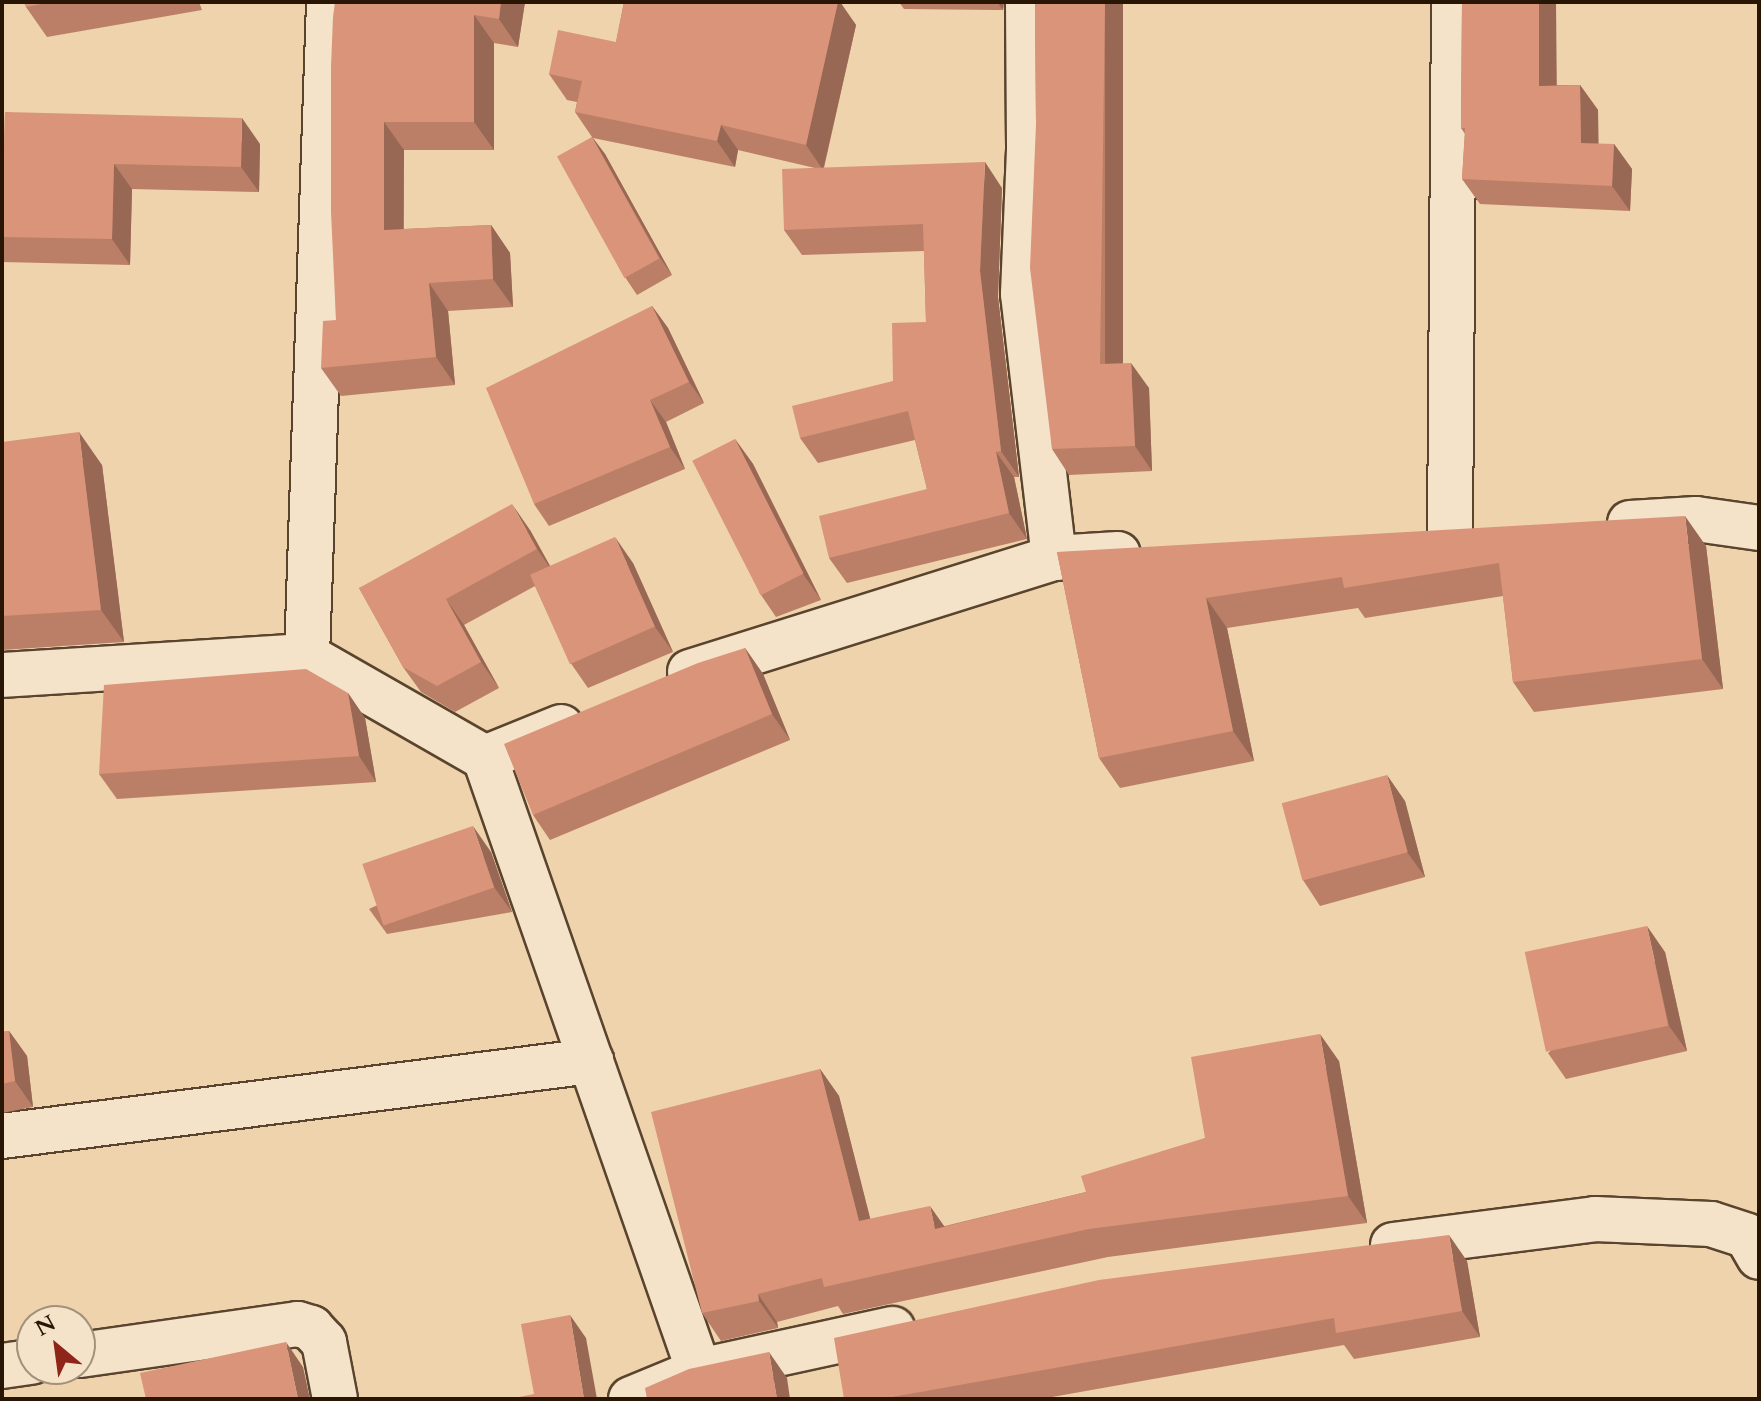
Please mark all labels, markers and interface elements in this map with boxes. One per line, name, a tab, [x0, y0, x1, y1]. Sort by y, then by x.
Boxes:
north arrow	[16, 1305, 96, 1385]
text: N	[30, 1308, 61, 1344]

